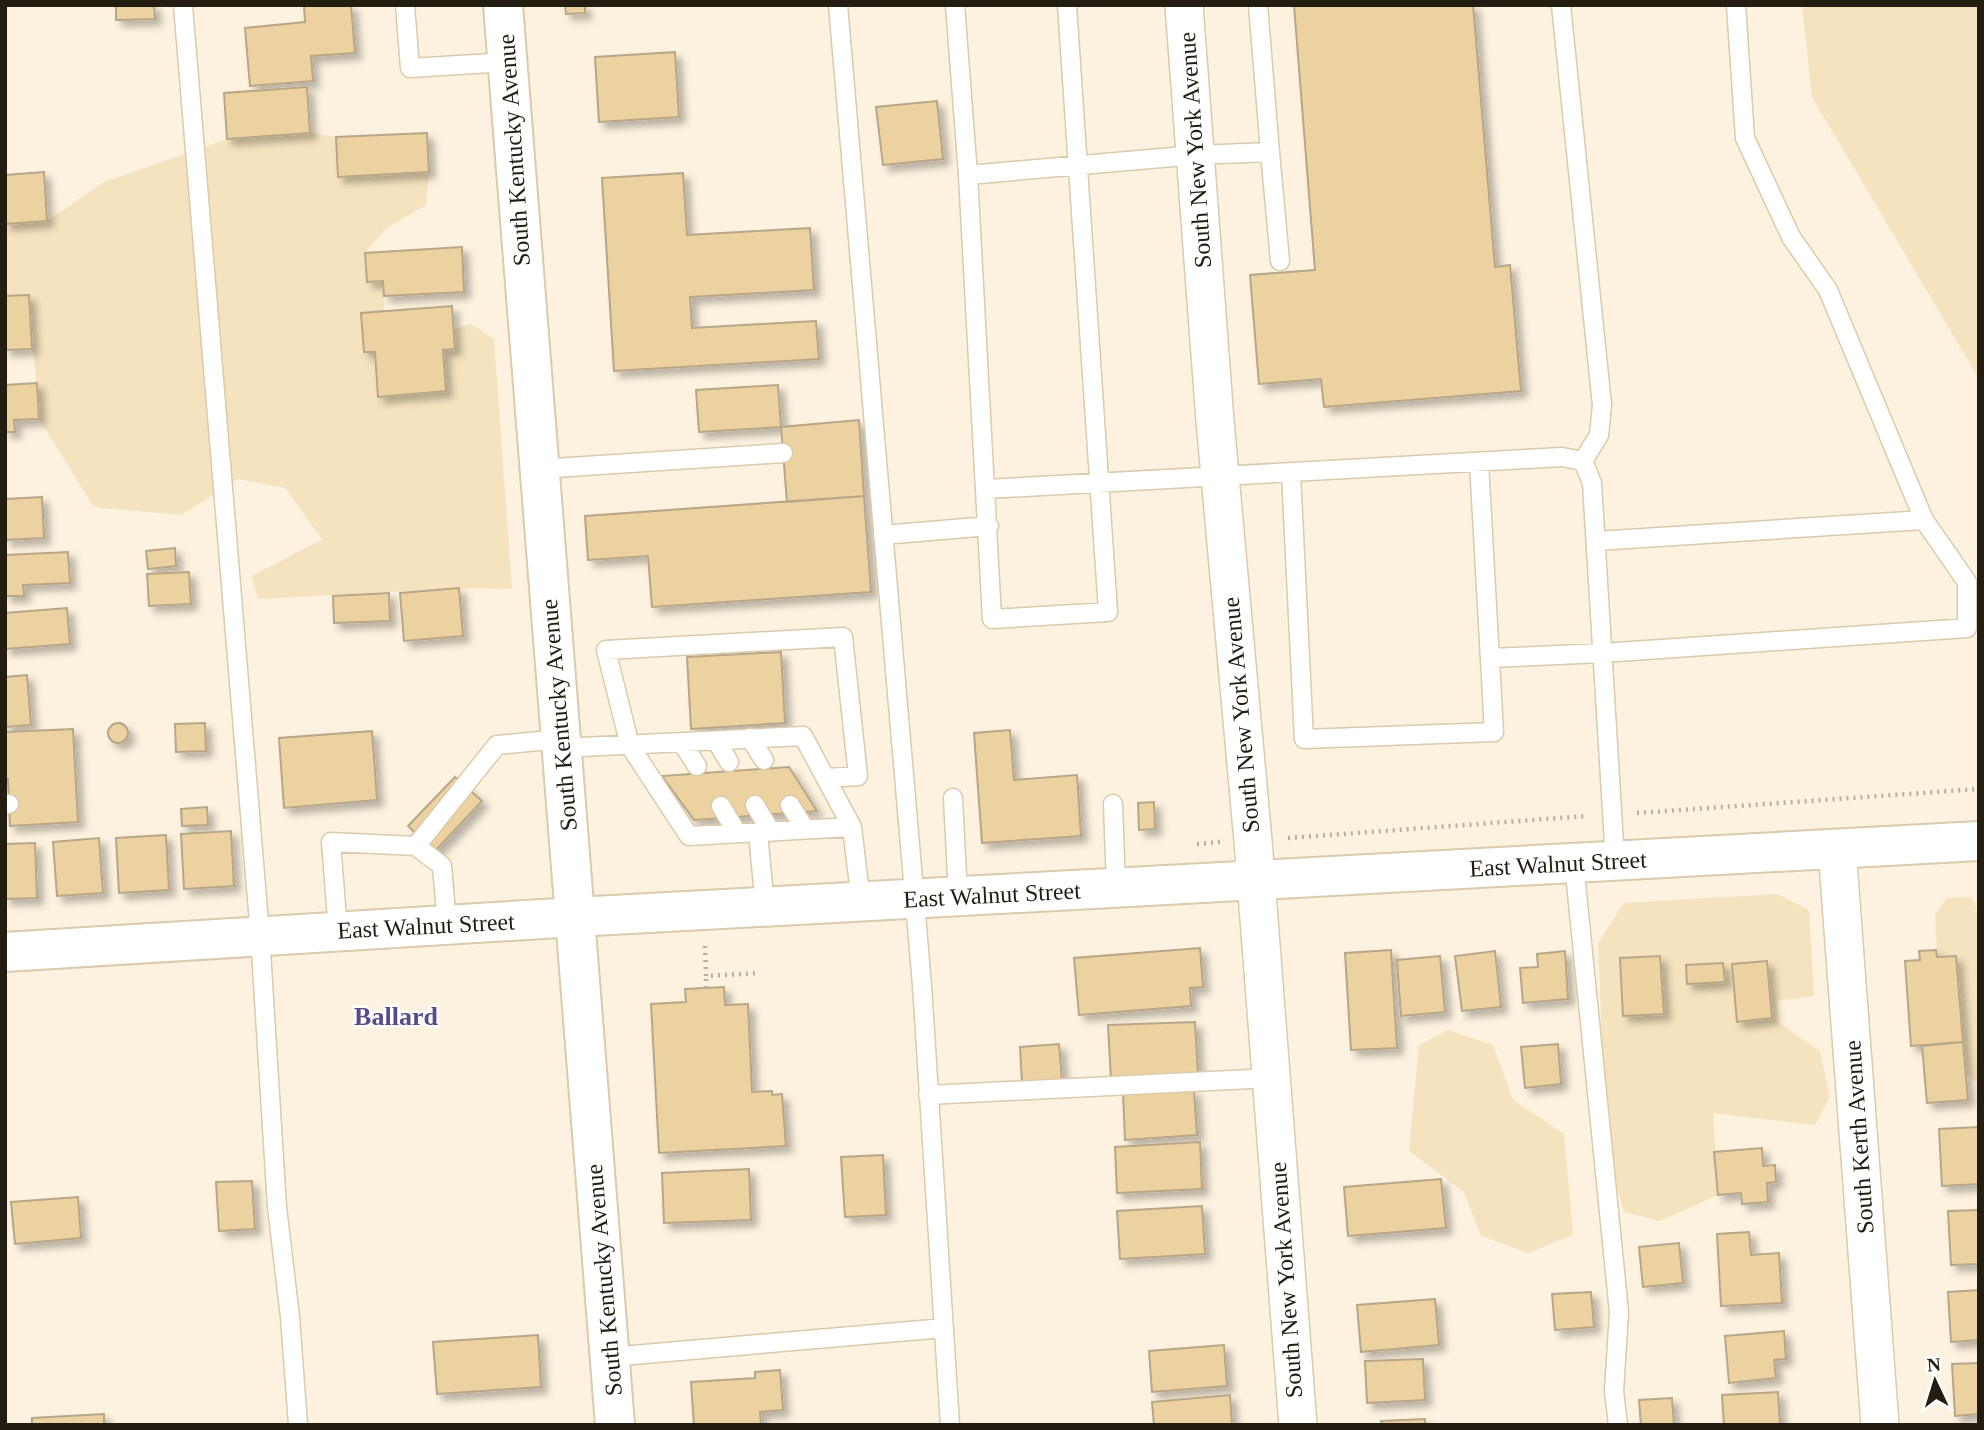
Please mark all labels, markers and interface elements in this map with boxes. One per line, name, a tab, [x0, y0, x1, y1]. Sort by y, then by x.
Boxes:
street label: South New York Avenue	[1174, 31, 1216, 269]
street label: South Kentucky Avenue	[493, 33, 535, 267]
street label: South New York Avenue	[1218, 596, 1264, 834]
street label: South Kentucky Avenue	[536, 598, 582, 832]
street label: East Walnut Street	[1469, 846, 1648, 882]
street label: East Walnut Street	[903, 877, 1082, 913]
street label: East Walnut Street	[337, 908, 516, 944]
district label: Ballard	[354, 1002, 438, 1031]
street label: South Kerth Avenue	[1839, 1039, 1879, 1235]
street label: South New York Avenue	[1265, 1161, 1307, 1399]
street label: South Kentucky Avenue	[581, 1163, 627, 1397]
north arrow	[1900, 1346, 1970, 1416]
text: N	[1926, 1354, 1942, 1375]

